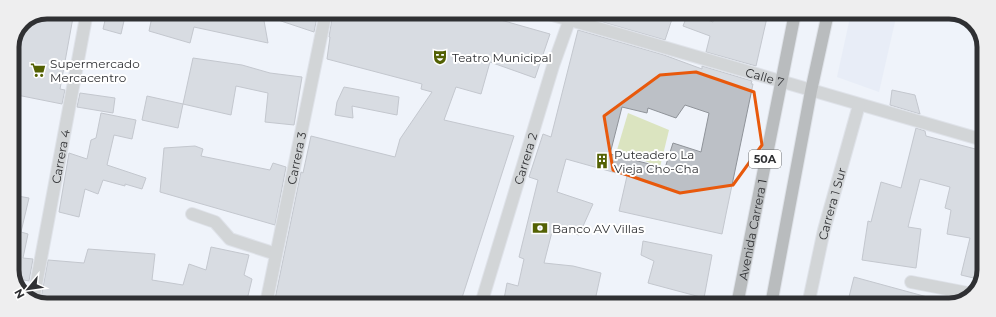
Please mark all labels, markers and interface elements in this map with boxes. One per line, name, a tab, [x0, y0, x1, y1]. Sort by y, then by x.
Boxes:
theatre icon: Teatro Municipal	[431, 48, 449, 66]
place label: Teatro Municipal	[452, 50, 552, 65]
place label: Supermercado Mercacentro	[50, 56, 140, 85]
supermarket icon: Supermercado Mercacentro	[29, 61, 47, 79]
street label: Calle 7	[744, 64, 786, 89]
street label: Carrera 4	[48, 128, 72, 185]
street label: Carrera 3	[283, 130, 309, 186]
street label: Carrera 2	[510, 131, 540, 186]
place label: Puteadero La Vieja Cho-Cha	[614, 147, 699, 176]
road number: 50A	[749, 150, 781, 168]
building icon: Puteadero La Vieja Cho-Cha	[593, 152, 611, 170]
street label: Carrera 1 Sur	[815, 166, 849, 241]
street label: Avenida Carrera 1	[735, 178, 769, 281]
bank icon: Banco AV Villas	[531, 219, 549, 237]
place label: Banco AV Villas	[552, 221, 644, 236]
north arrow	[8, 269, 48, 309]
text: N	[11, 287, 28, 301]

